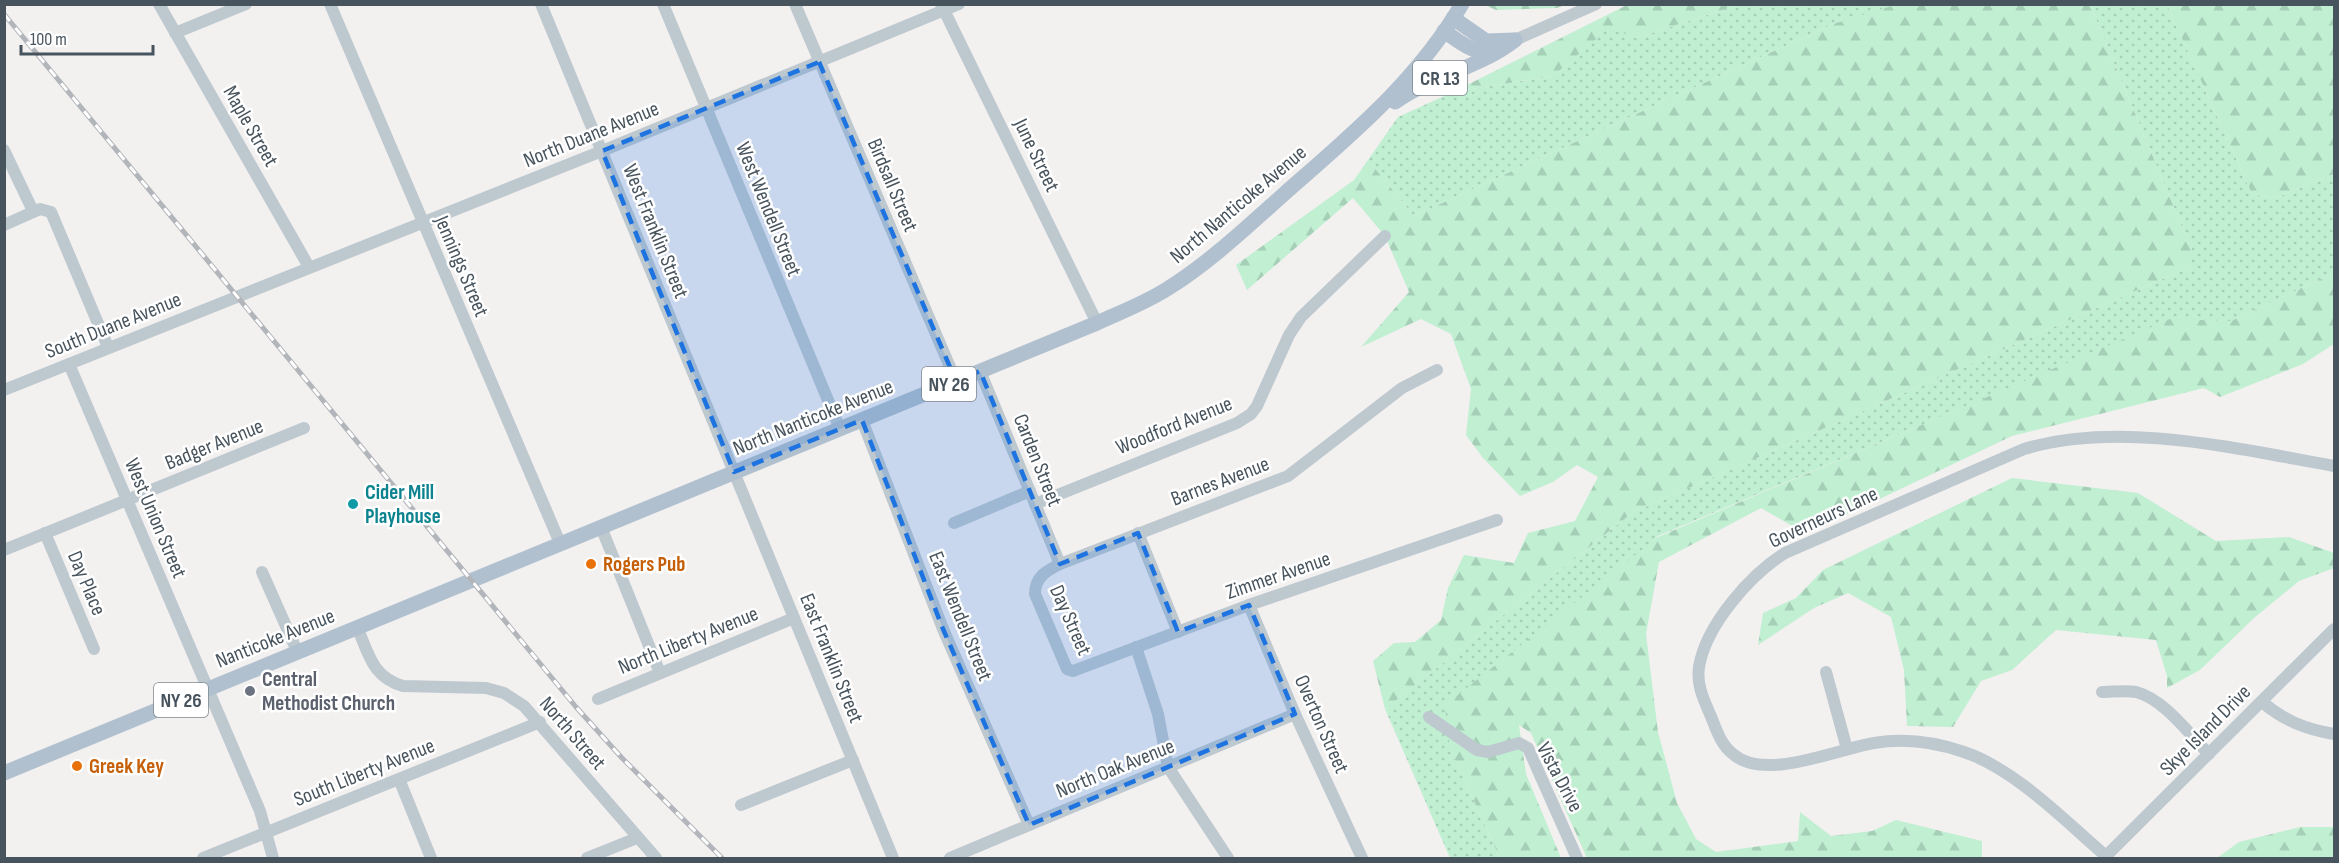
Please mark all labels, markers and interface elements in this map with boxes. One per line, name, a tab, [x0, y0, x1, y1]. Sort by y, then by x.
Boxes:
scale bar	[21, 18, 153, 56]
text: 100 m	[30, 29, 67, 50]
road number: CR 13	[1413, 61, 1467, 95]
street label: Maple Street	[217, 81, 284, 171]
street label: North Duane Avenue	[520, 96, 663, 173]
street label: June Street	[1008, 114, 1065, 196]
street label: Birdsall Street	[862, 135, 923, 236]
street label: West Wendell Street	[730, 138, 807, 280]
street label: North Nanticoke Avenue	[1165, 140, 1312, 269]
street label: West Franklin Street	[617, 160, 694, 302]
street label: Jennings Street	[429, 211, 494, 320]
street label: South Duane Avenue	[42, 287, 185, 364]
road number: NY 26	[922, 367, 976, 401]
street label: North Nanticoke Avenue	[729, 374, 897, 461]
street label: Woodford Avenue	[1112, 391, 1236, 460]
street label: Carden Street	[1008, 410, 1067, 510]
street label: Badger Avenue	[161, 413, 267, 475]
street label: Barnes Avenue	[1168, 451, 1273, 512]
street label: West Union Street	[119, 455, 192, 582]
place label: Cider Mill Playhouse	[365, 480, 441, 529]
street label: Governeurs Lane	[1765, 481, 1882, 554]
marker: Cider Mill Playhouse	[346, 497, 360, 511]
street label: Zimmer Avenue	[1223, 546, 1334, 605]
street label: Day Place	[62, 547, 111, 619]
street label: East Wendell Street	[923, 548, 998, 684]
place label: Rogers Pub	[603, 552, 685, 577]
marker: Rogers Pub	[584, 557, 598, 571]
street label: Day Street	[1044, 581, 1097, 659]
street label: East Franklin Street	[794, 590, 869, 727]
street label: North Liberty Avenue	[615, 601, 762, 680]
street label: Nanticoke Avenue	[212, 603, 338, 674]
place label: Central Methodist Church	[262, 667, 395, 716]
street label: Overton Street	[1289, 671, 1354, 777]
street label: Skye Island Drive	[2155, 680, 2256, 781]
road number: NY 26	[154, 683, 208, 717]
marker: Central Methodist Church	[243, 684, 257, 698]
street label: North Street	[534, 692, 611, 775]
street label: South Liberty Avenue	[290, 733, 438, 812]
street label: North Oak Avenue	[1052, 733, 1178, 804]
street label: Vista Drive	[1531, 738, 1588, 816]
place label: Greek Key	[89, 754, 164, 779]
marker: Greek Key	[70, 759, 84, 773]

